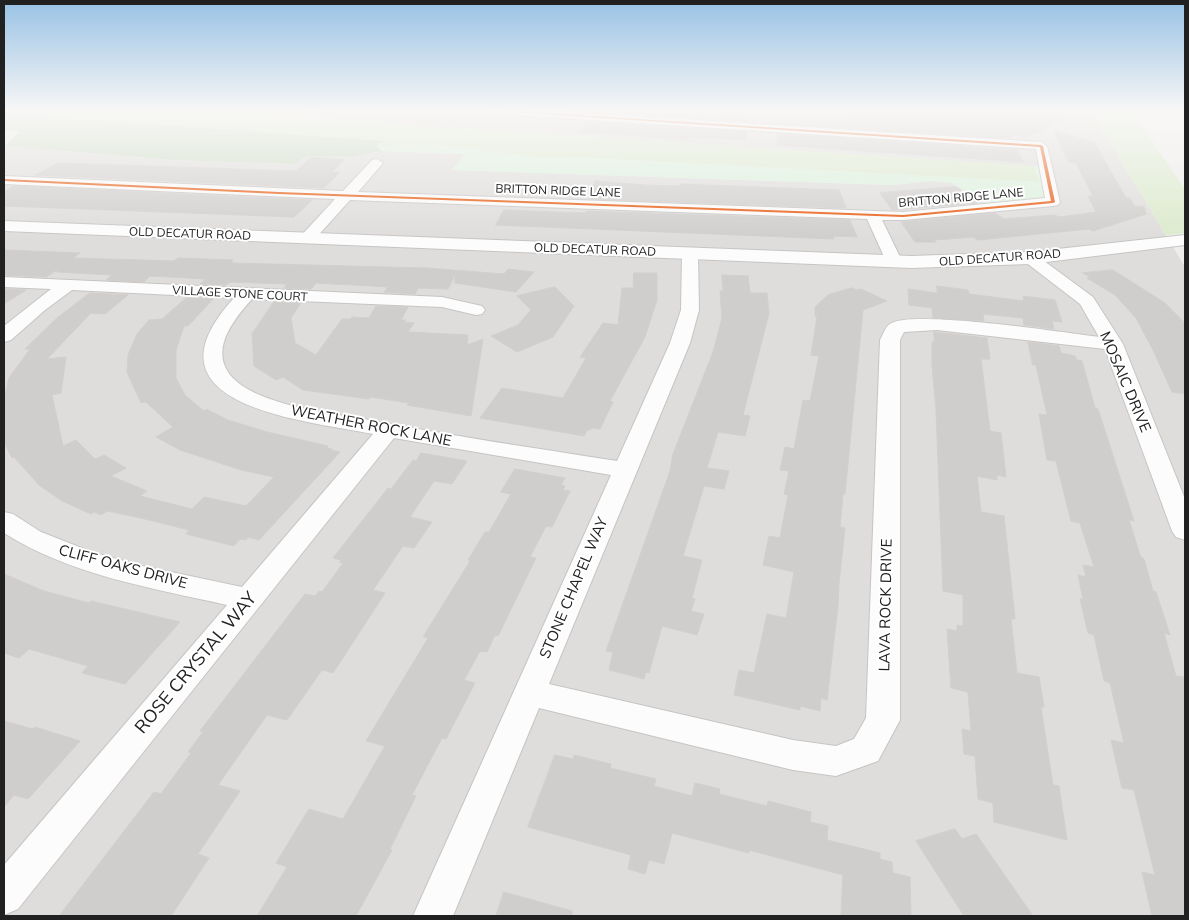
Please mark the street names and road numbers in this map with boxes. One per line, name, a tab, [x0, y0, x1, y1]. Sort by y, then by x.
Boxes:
street label: BRITTON RIDGE LANE	[495, 182, 621, 200]
street label: BRITTON RIDGE LANE	[898, 185, 1024, 211]
street label: OLD DECATUR ROAD	[129, 225, 251, 243]
street label: OLD DECATUR ROAD	[534, 241, 656, 259]
street label: OLD DECATUR ROAD	[938, 247, 1062, 269]
street label: VILLAGE STONE COURT	[172, 283, 308, 305]
street label: MOSAIC DRIVE	[1096, 329, 1154, 435]
street label: WEATHER ROCK LANE	[289, 402, 453, 450]
street label: STONE CHAPEL WAY	[536, 515, 612, 661]
street label: LAVA ROCK DRIVE	[876, 538, 896, 672]
street label: CLIFF OAKS DRIVE	[57, 541, 189, 593]
street label: ROSE CRYSTAL WAY	[130, 588, 262, 738]

